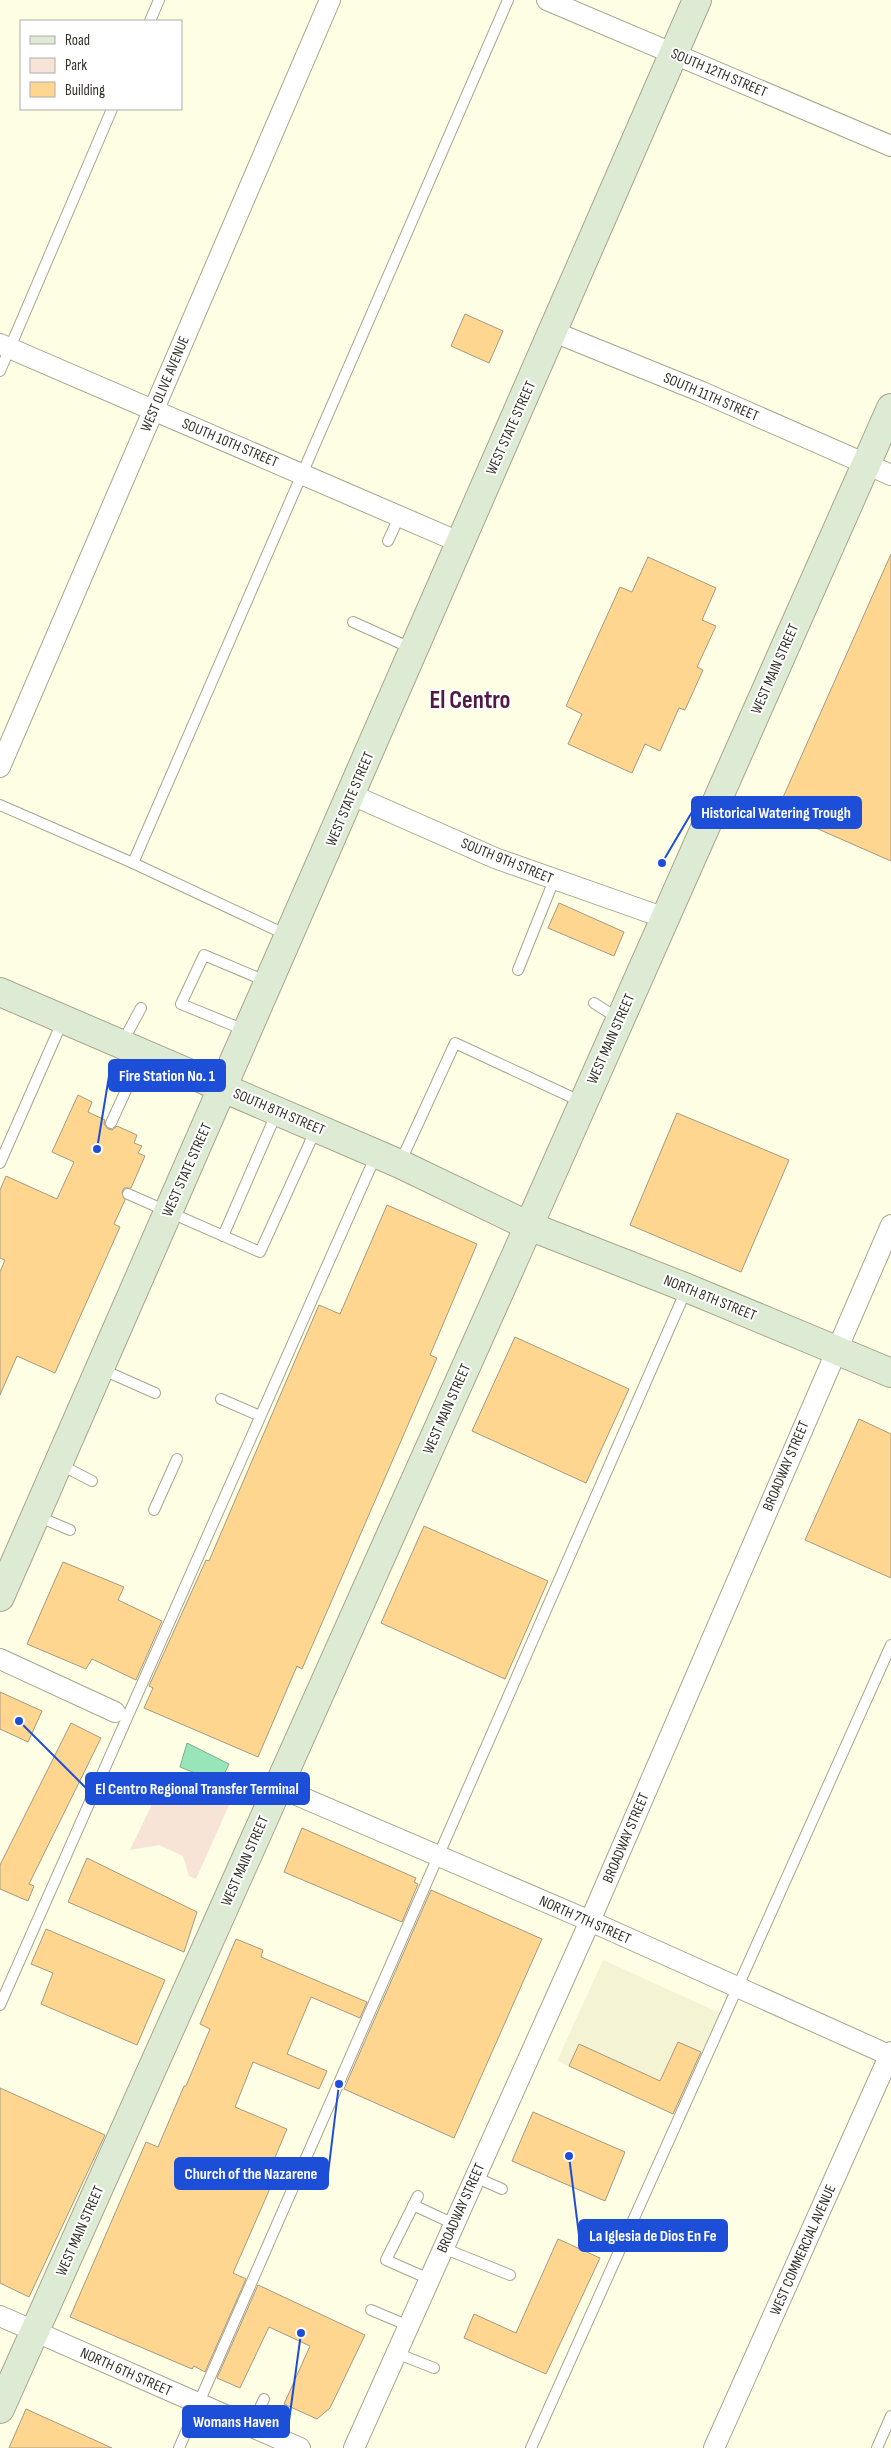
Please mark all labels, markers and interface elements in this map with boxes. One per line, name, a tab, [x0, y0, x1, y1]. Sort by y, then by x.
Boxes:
legend	[20, 20, 182, 110]
text: Road	[65, 31, 90, 50]
street label: SOUTH 12TH STREET	[668, 44, 770, 102]
text: Park	[65, 56, 87, 75]
text: Building	[65, 81, 105, 100]
street label: WEST OLIVE AVENUE	[136, 333, 194, 435]
street label: SOUTH 11TH STREET	[660, 368, 762, 426]
street label: WEST STATE STREET	[482, 378, 540, 478]
street label: SOUTH 10TH STREET	[179, 414, 281, 472]
street label: WEST MAIN STREET	[747, 621, 803, 717]
district label: El Centro	[429, 685, 511, 716]
street label: WEST STATE STREET	[322, 749, 378, 849]
callout: Historical Watering Trough	[692, 797, 861, 828]
text: Historical Watering Trough	[701, 804, 851, 823]
street label: SOUTH 9TH STREET	[458, 834, 556, 888]
street label: WEST MAIN STREET	[583, 991, 639, 1087]
callout: Fire Station No. 1	[109, 1060, 225, 1091]
text: Fire Station No. 1	[119, 1067, 216, 1086]
street label: SOUTH 8TH STREET	[230, 1084, 328, 1140]
street label: WEST STATE STREET	[158, 1120, 216, 1220]
street label: NORTH 8TH STREET	[661, 1271, 759, 1325]
street label: WEST MAIN STREET	[419, 1361, 475, 1457]
street label: BROADWAY STREET	[758, 1418, 814, 1514]
callout: El Centro Regional Transfer Terminal	[86, 1773, 309, 1804]
text: El Centro Regional Transfer Terminal	[95, 1780, 299, 1799]
street label: BROADWAY STREET	[598, 1790, 654, 1886]
street label: WEST MAIN STREET	[217, 1813, 273, 1909]
street label: NORTH 7TH STREET	[536, 1891, 634, 1949]
callout: Church of the Nazarene	[175, 2158, 328, 2189]
street label: BROADWAY STREET	[433, 2160, 489, 2256]
text: Church of the Nazarene	[185, 2165, 318, 2184]
street label: WEST COMMERCIAL AVENUE	[766, 2182, 840, 2318]
street label: WEST MAIN STREET	[52, 2183, 108, 2279]
callout: La Iglesia de Dios En Fe	[579, 2220, 727, 2251]
text: La Iglesia de Dios En Fe	[589, 2227, 717, 2246]
street label: NORTH 6TH STREET	[77, 2343, 175, 2401]
callout: Womans Haven	[183, 2406, 289, 2437]
text: Womans Haven	[193, 2413, 279, 2432]

